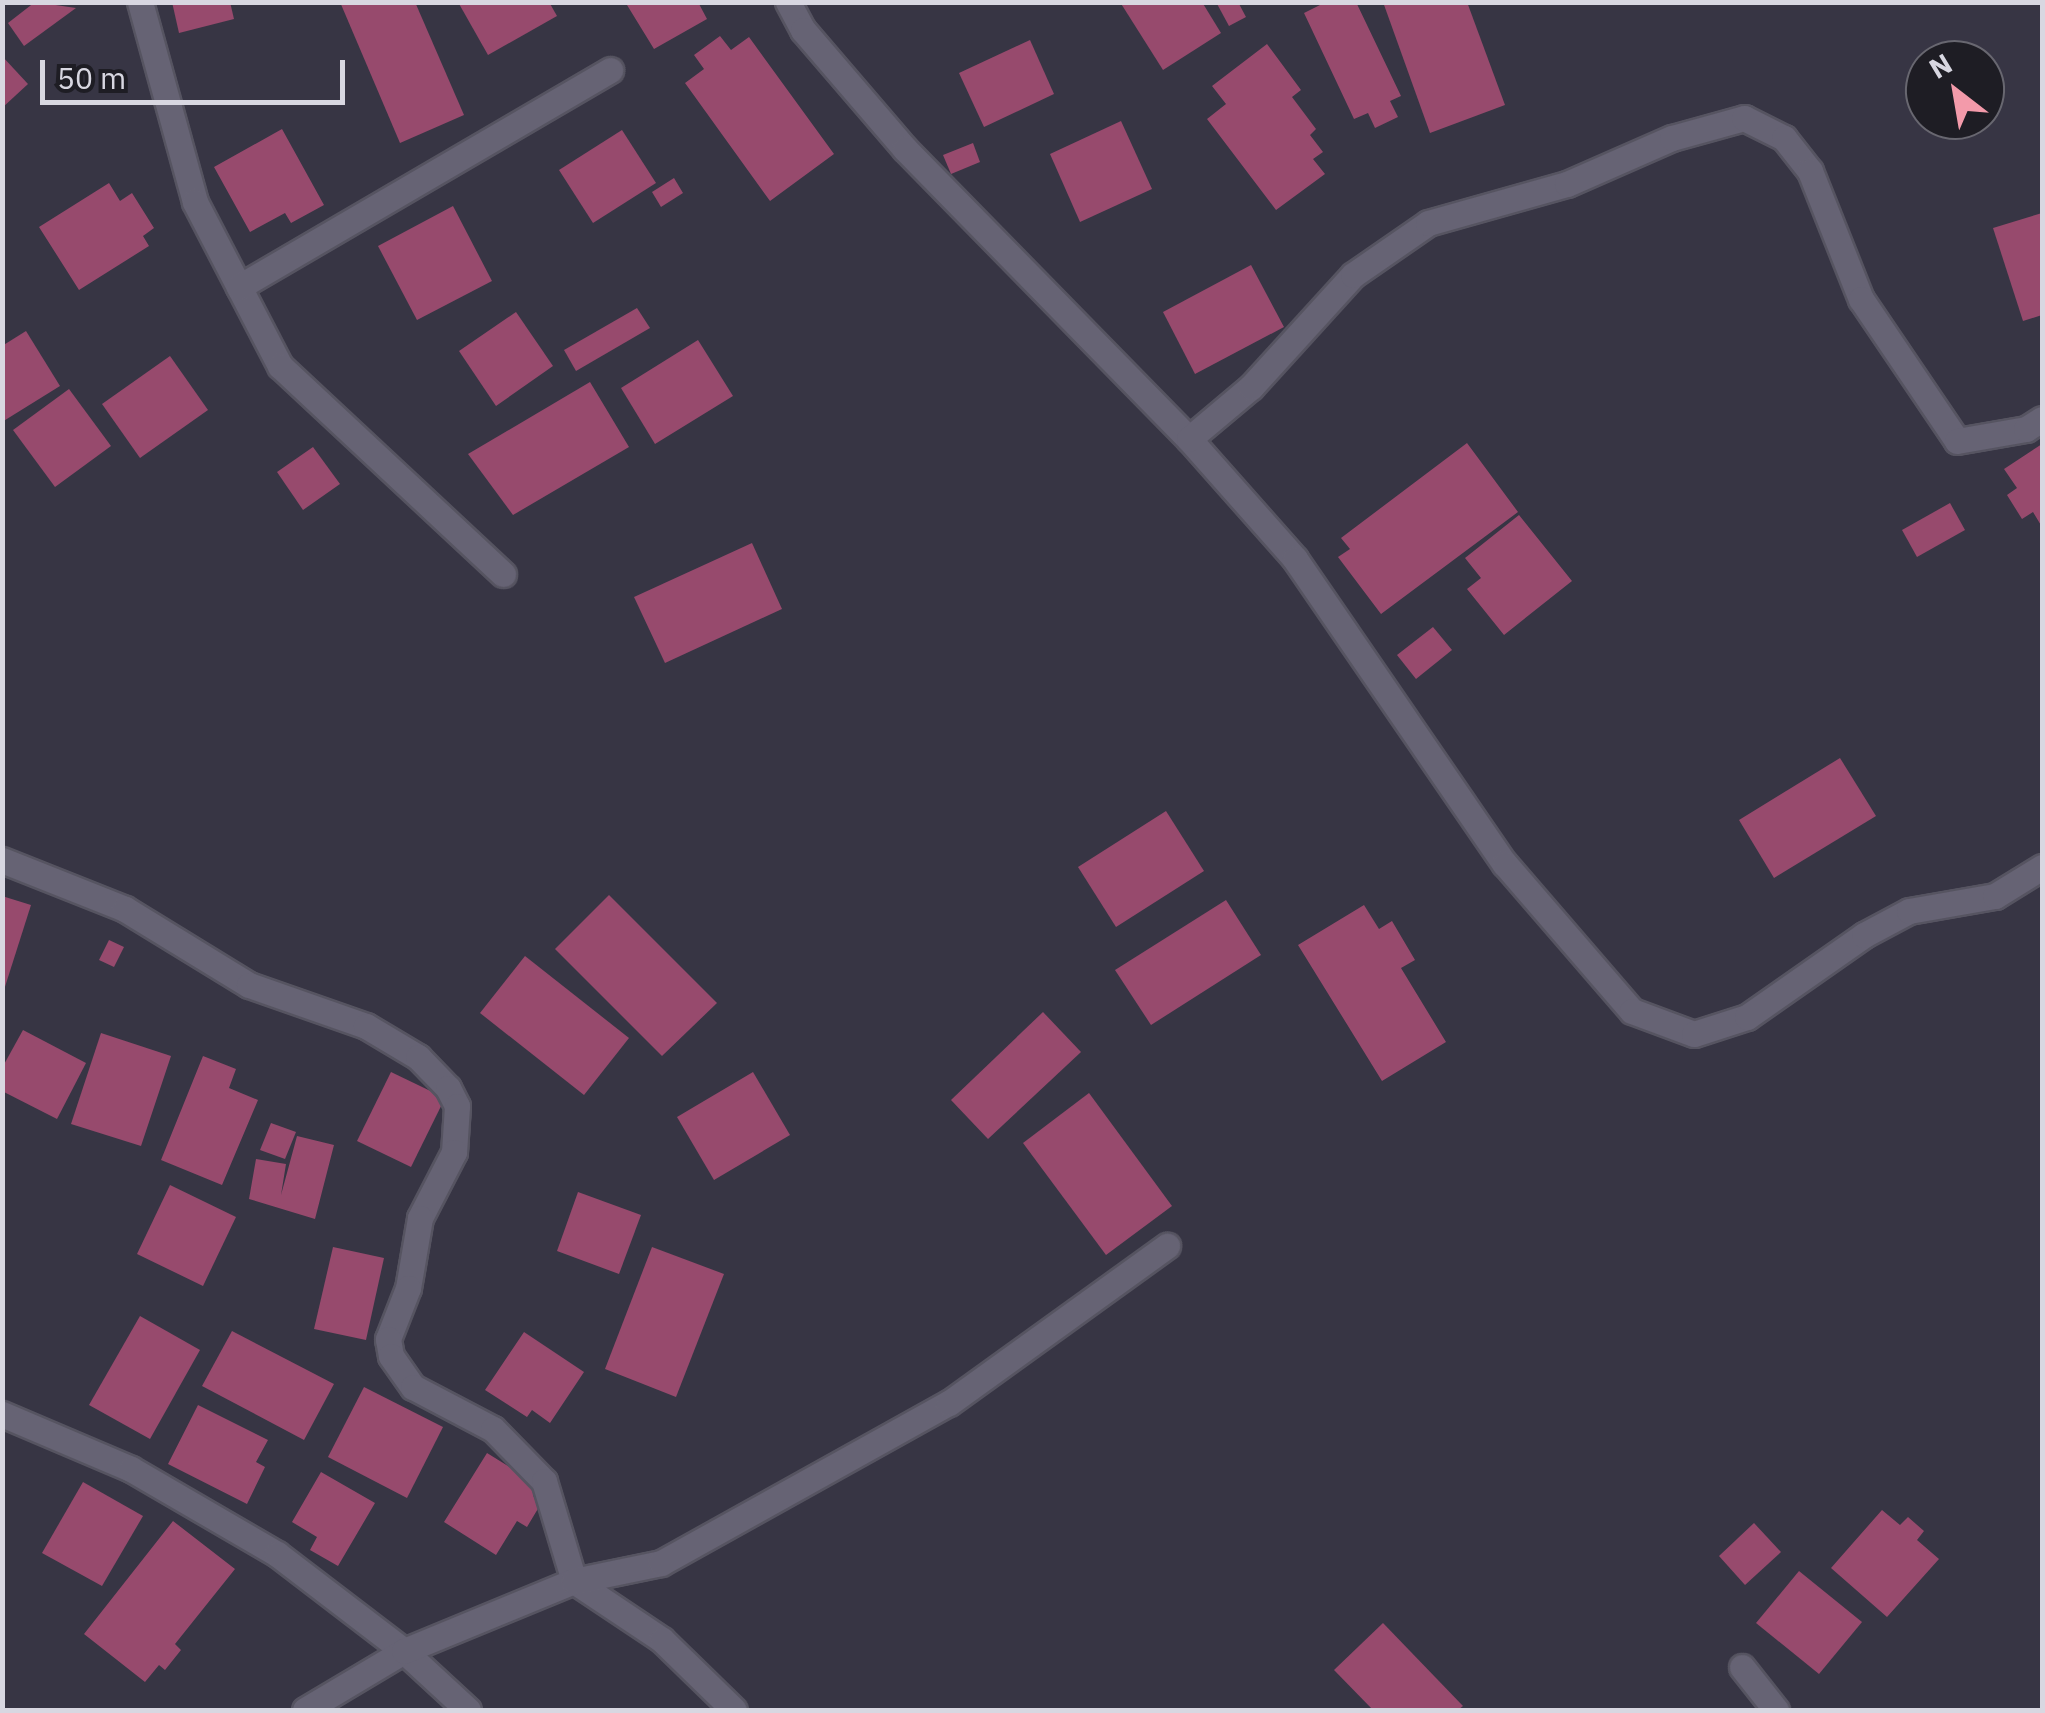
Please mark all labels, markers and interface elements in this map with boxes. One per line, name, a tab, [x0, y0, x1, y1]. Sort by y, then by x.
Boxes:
scale bar	[45, 40, 350, 102]
north arrow	[1905, 40, 2005, 140]
text: N	[1922, 44, 1959, 87]
text: 50 m	[57, 58, 126, 97]

